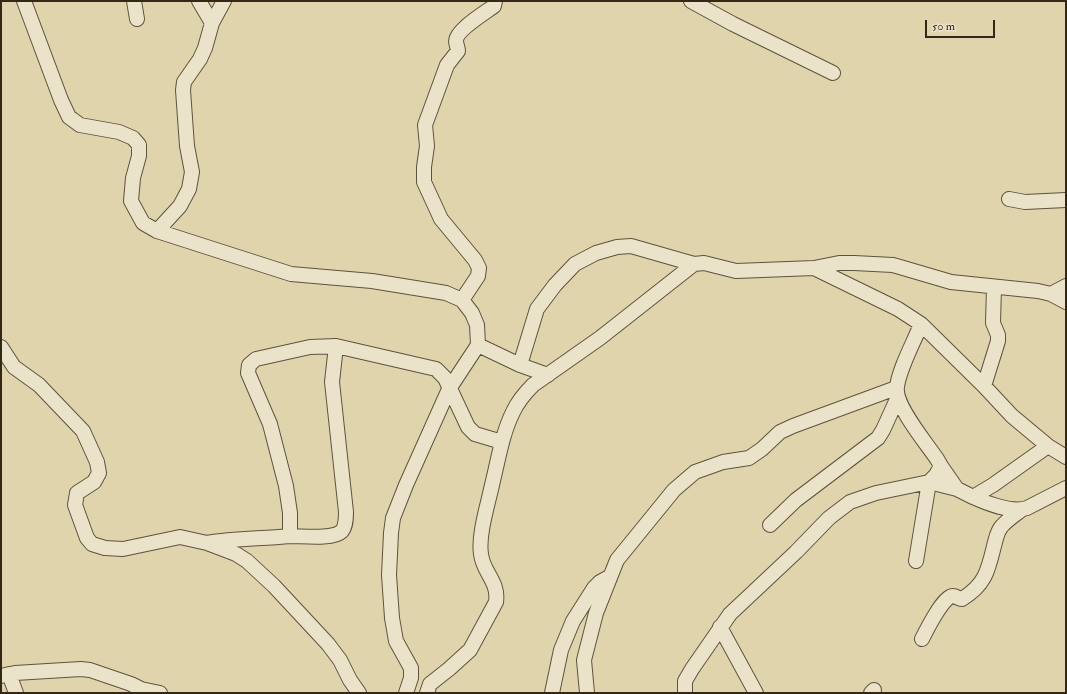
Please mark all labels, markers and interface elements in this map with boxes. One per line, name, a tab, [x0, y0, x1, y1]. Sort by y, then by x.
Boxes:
scale bar	[927, 12, 997, 38]
text: 50 m	[932, 19, 955, 34]

